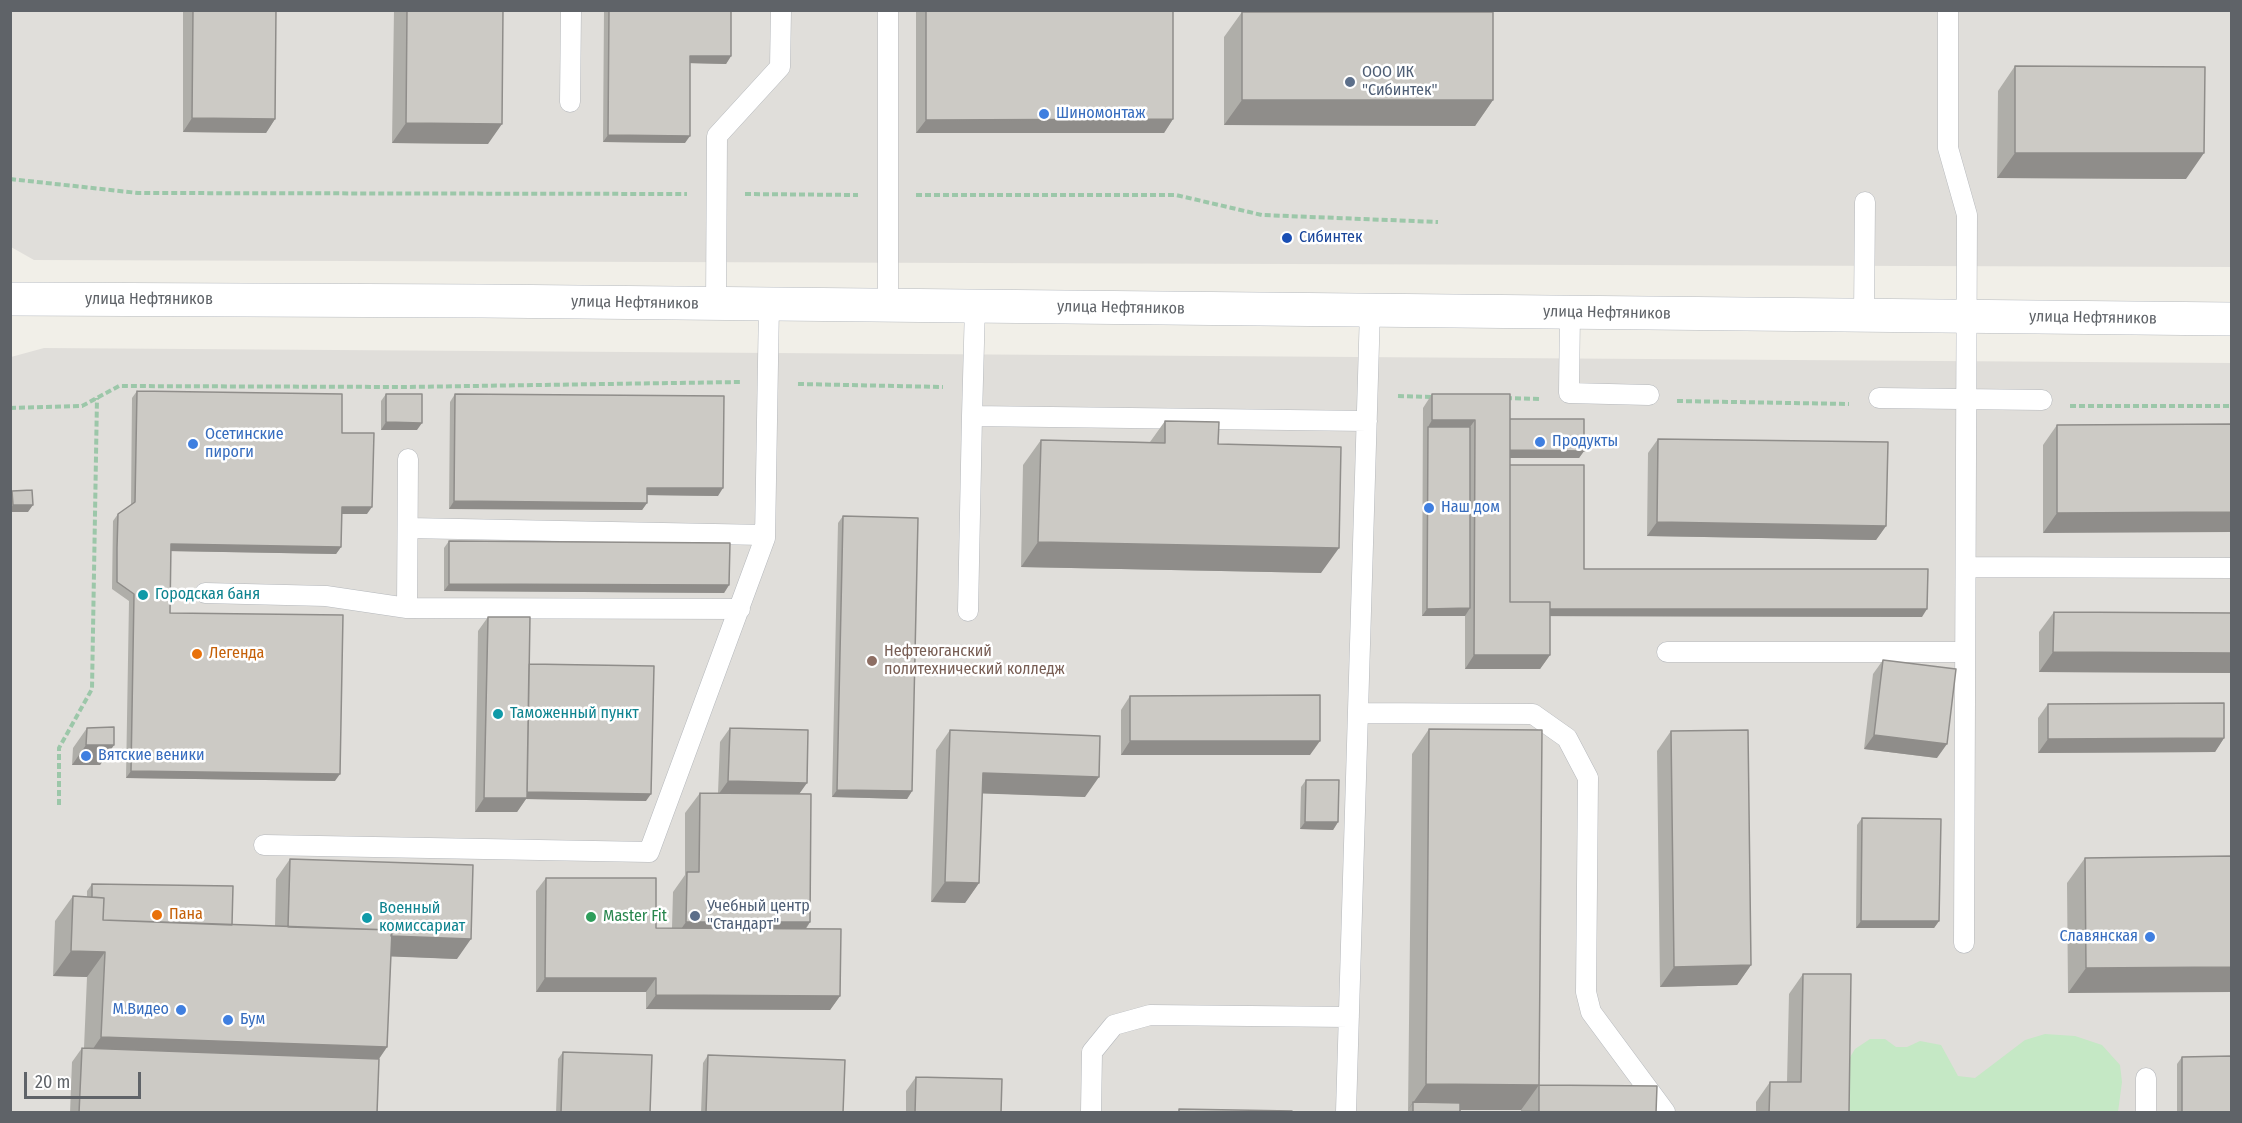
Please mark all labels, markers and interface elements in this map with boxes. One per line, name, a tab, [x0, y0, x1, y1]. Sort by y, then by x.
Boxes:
place label: ООО ИК "Сибинтек"	[1362, 63, 1438, 101]
marker: ООО ИК "Сибинтек"	[1343, 75, 1357, 89]
place label: Шиномонтаж	[1056, 104, 1145, 124]
marker: Шиномонтаж	[1037, 107, 1051, 121]
place label: Сибинтек	[1299, 228, 1362, 248]
marker: Сибинтек	[1280, 231, 1294, 245]
street label: улица Нефтяников	[85, 290, 213, 310]
street label: улица Нефтяников	[571, 292, 699, 314]
street label: улица Нефтяников	[1057, 297, 1185, 319]
street label: улица Нефтяников	[1543, 302, 1671, 324]
street label: улица Нефтяников	[2029, 307, 2157, 329]
place label: Осетинские пироги	[205, 425, 284, 463]
place label: Продукты	[1552, 432, 1618, 452]
marker: Продукты	[1533, 435, 1547, 449]
marker: Осетинские пироги	[186, 437, 200, 451]
place label: Наш дом	[1441, 498, 1500, 518]
marker: Наш дом	[1422, 501, 1436, 515]
place label: Городская баня	[155, 585, 260, 605]
marker: Городская баня	[136, 588, 150, 602]
place label: Нефтеюганский политехнический колледж	[884, 642, 1065, 680]
place label: Легенда	[209, 644, 264, 664]
marker: Легенда	[190, 647, 204, 661]
marker: Нефтеюганский политехнический колледж	[865, 654, 879, 668]
place label: Таможенный пункт	[510, 704, 639, 724]
marker: Таможенный пункт	[491, 707, 505, 721]
place label: Вятские веники	[98, 746, 204, 766]
marker: Вятские веники	[79, 749, 93, 763]
place label: Учебный центр "Стандарт"	[707, 897, 810, 935]
place label: Военный комиссариат	[379, 899, 465, 937]
place label: Пана	[169, 905, 203, 925]
place label: Master Fit	[603, 907, 667, 927]
marker: Пана	[150, 908, 164, 922]
marker: Учебный центр "Стандарт"	[688, 909, 702, 923]
marker: Master Fit	[584, 910, 598, 924]
marker: Военный комиссариат	[360, 911, 374, 925]
place label: Славянская	[2059, 927, 2138, 947]
marker: Славянская	[2143, 930, 2157, 944]
place label: М.Видео	[113, 1000, 169, 1020]
marker: М.Видео	[174, 1003, 188, 1017]
place label: Бум	[240, 1010, 265, 1030]
marker: Бум	[221, 1013, 235, 1027]
scale bar	[27, 1060, 144, 1098]
text: 20 m	[35, 1071, 70, 1093]

